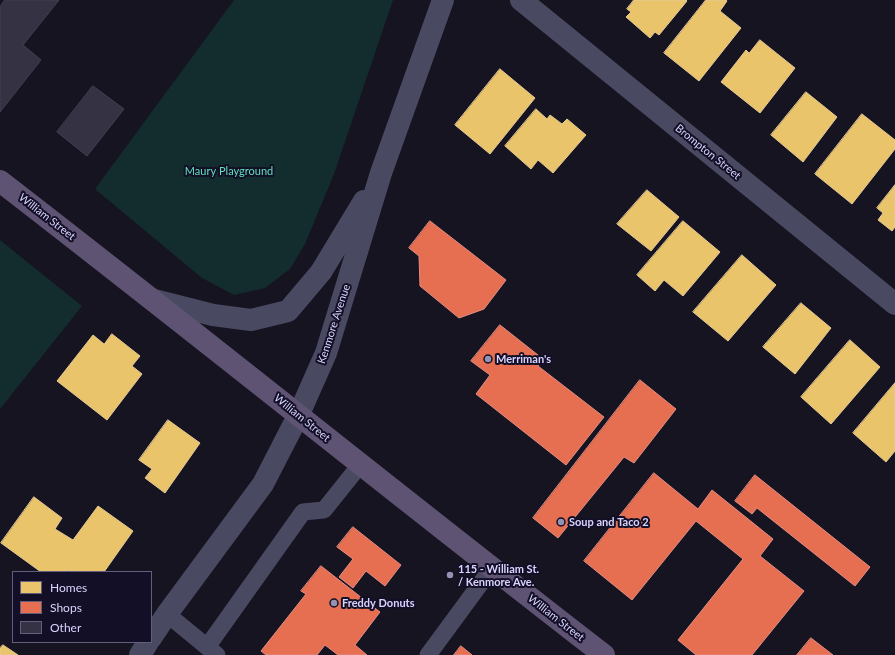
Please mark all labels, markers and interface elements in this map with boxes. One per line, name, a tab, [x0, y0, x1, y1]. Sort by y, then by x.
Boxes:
street label: Brompton Street	[673, 122, 743, 182]
park label: Maury Playground	[185, 164, 273, 178]
street label: William Street	[16, 191, 78, 243]
street label: Kenmore Avenue	[315, 283, 353, 365]
place label: Merriman's	[496, 352, 551, 366]
marker: Merriman's	[483, 354, 493, 364]
street label: William Street	[271, 391, 333, 445]
place label: Soup and Taco 2	[569, 515, 649, 529]
marker: Soup and Taco 2	[556, 517, 566, 527]
place label: 115 - William St. / Kenmore Ave.	[458, 562, 539, 588]
marker: 115 - William St. / Kenmore Ave.	[445, 570, 455, 580]
legend	[12, 571, 152, 643]
text: Homes	[50, 580, 87, 595]
street label: William Street	[525, 592, 587, 644]
place label: Freddy Donuts	[342, 596, 415, 610]
marker: Freddy Donuts	[329, 598, 339, 608]
text: Shops	[50, 600, 82, 615]
text: Other	[50, 620, 81, 635]

